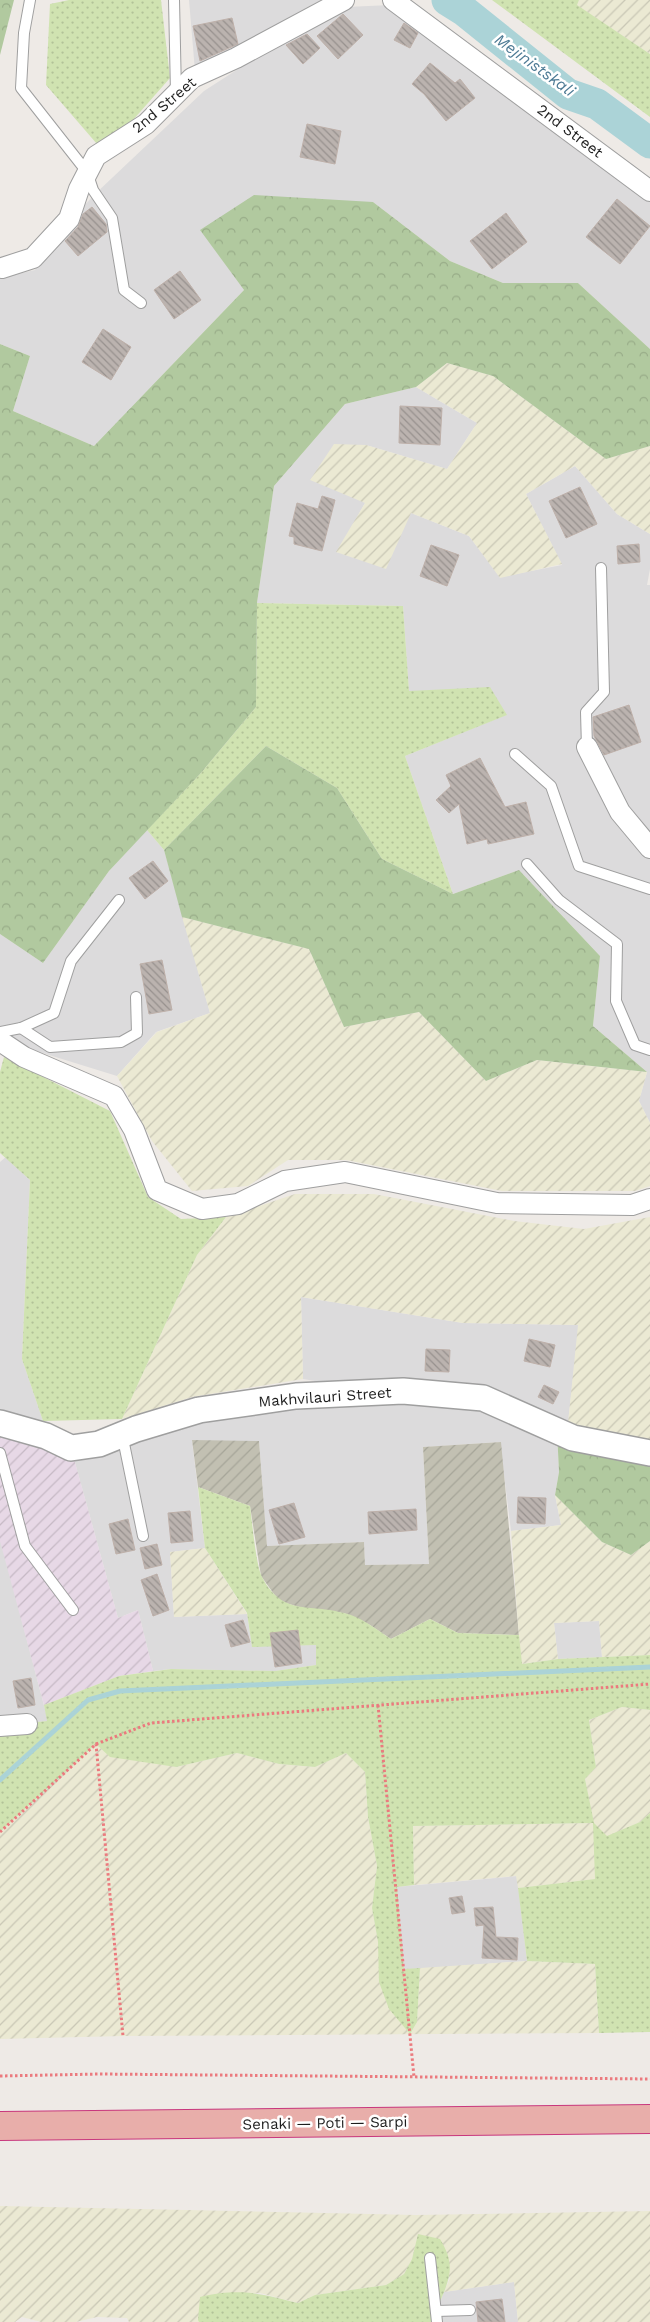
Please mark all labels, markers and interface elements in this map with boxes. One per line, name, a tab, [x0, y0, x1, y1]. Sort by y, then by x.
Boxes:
water label: Mejinistskali	[491, 30, 579, 101]
street label: 2nd Street	[128, 73, 200, 137]
street label: 2nd Street	[534, 100, 607, 162]
street label: Makhvilauri Street	[258, 1383, 393, 1411]
street label: Senaki — Poti — Sarpi	[242, 2113, 408, 2133]

